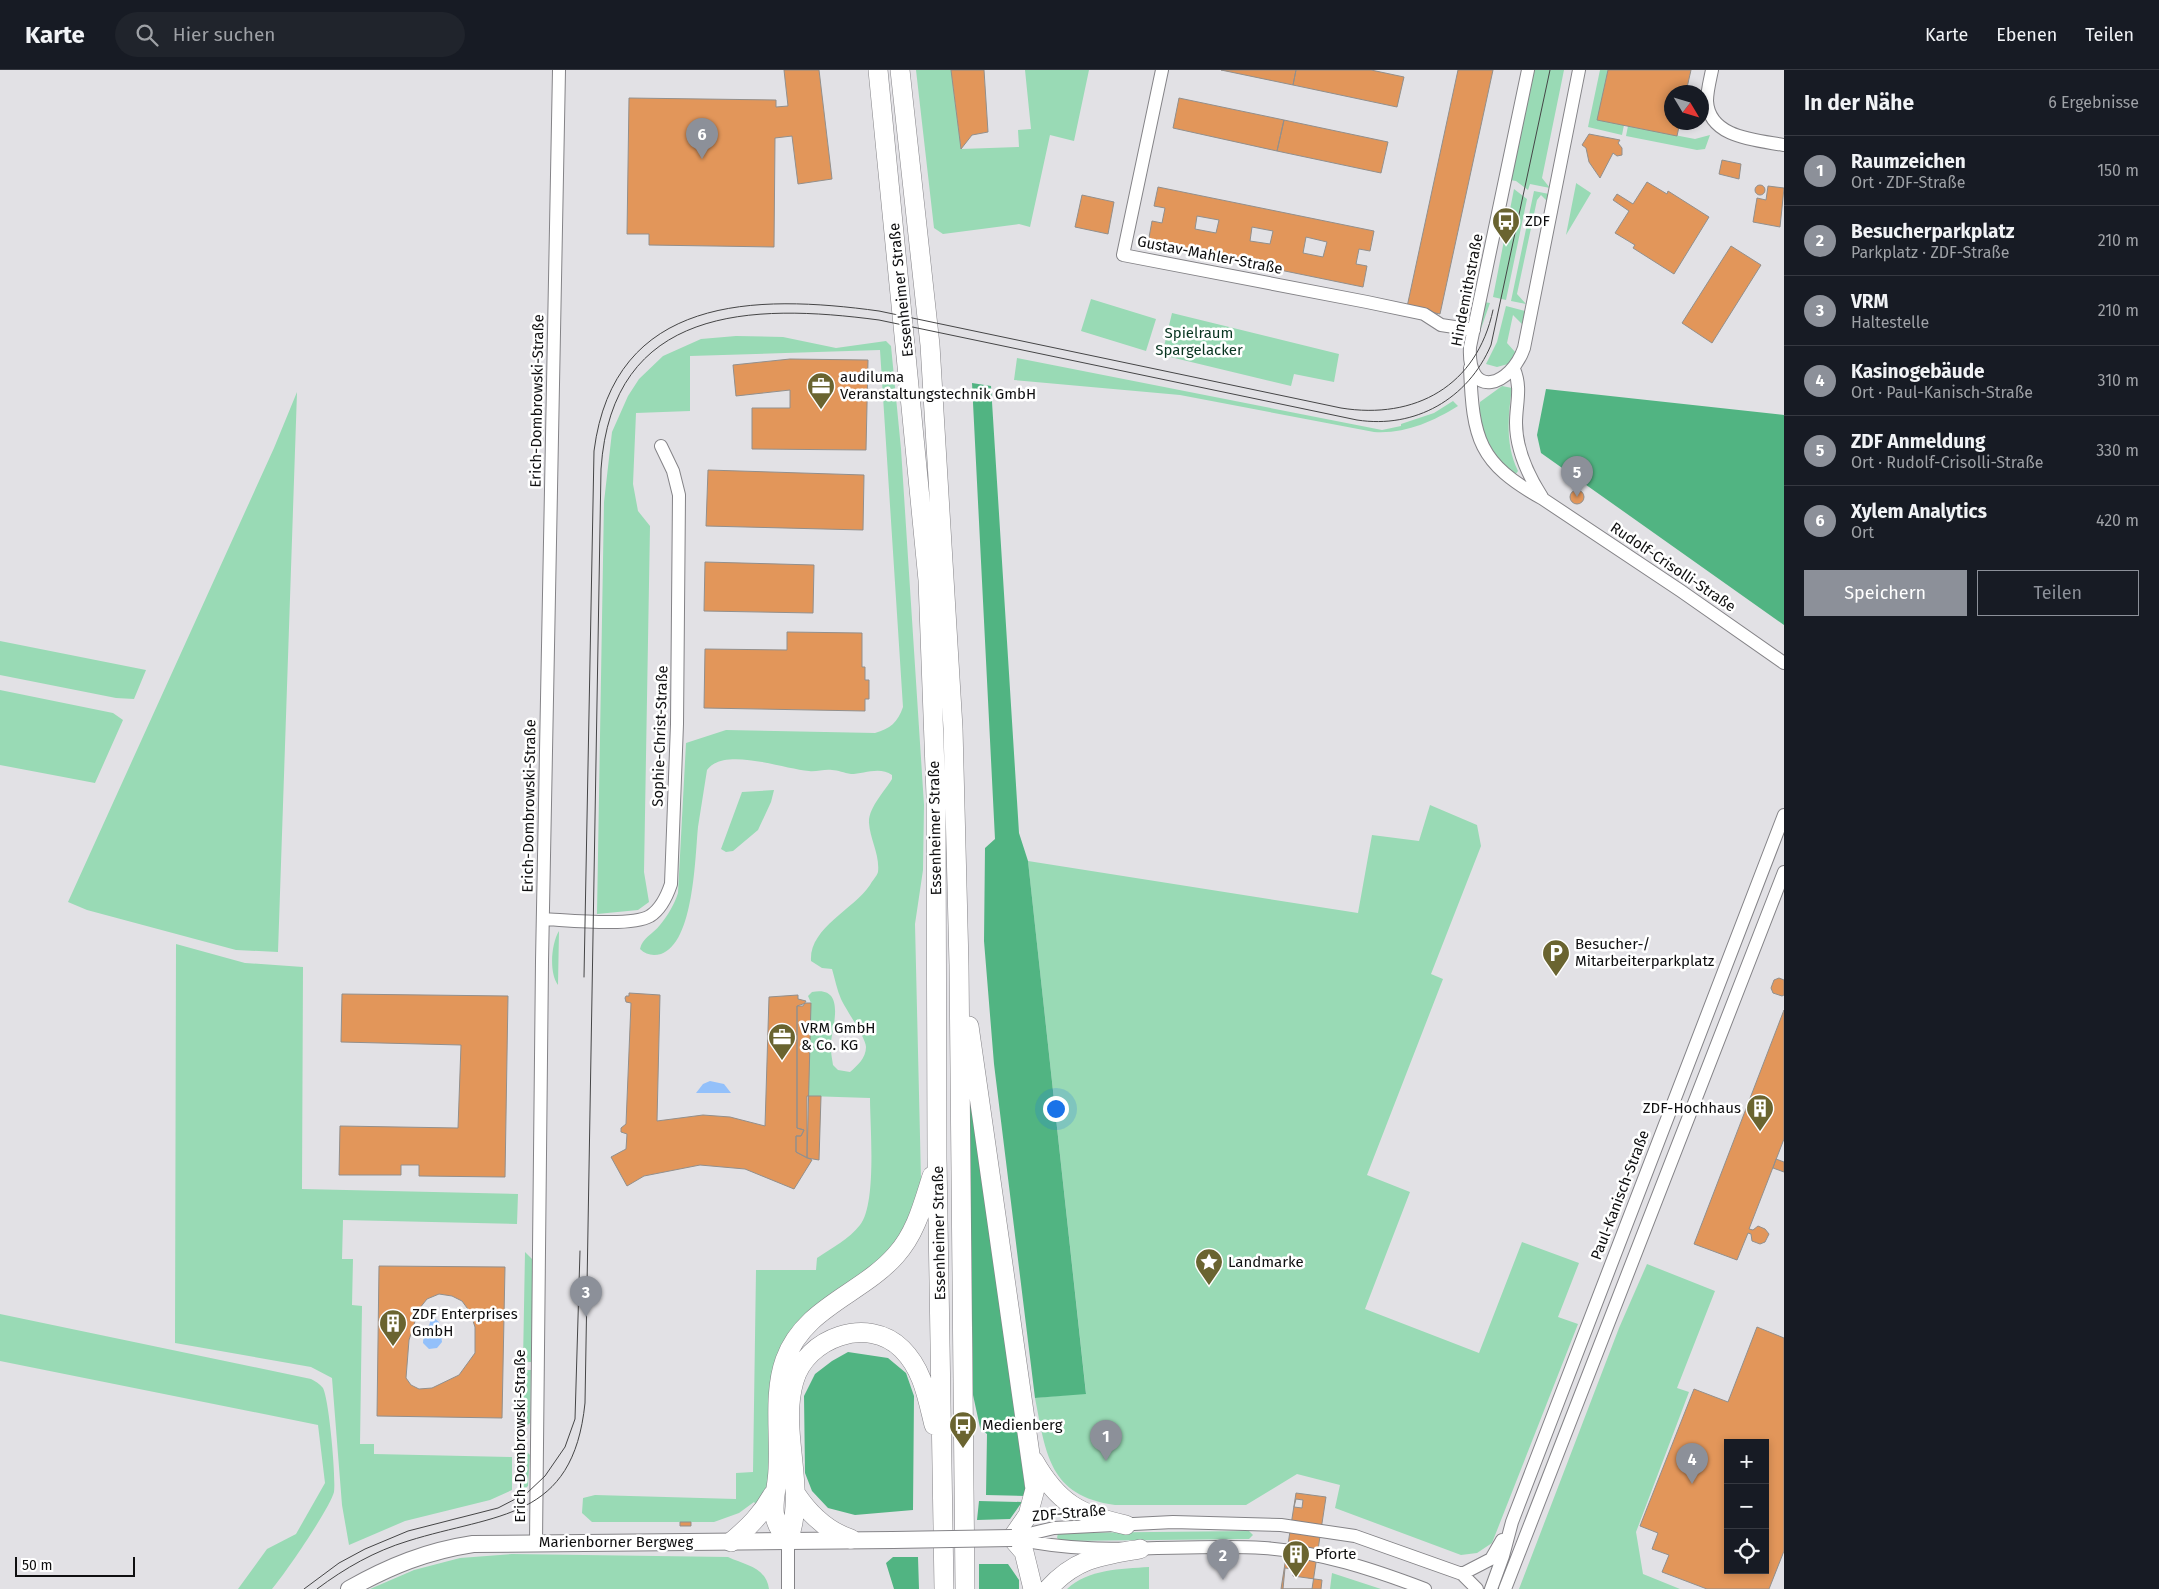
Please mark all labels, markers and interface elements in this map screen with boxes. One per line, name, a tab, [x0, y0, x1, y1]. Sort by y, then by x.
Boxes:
search box	[115, 12, 465, 57]
text: Karte	[25, 21, 85, 49]
icon: search	[133, 21, 161, 49]
text: Hier suchen	[173, 23, 275, 46]
text: Karte	[1925, 24, 1968, 46]
text: Ebenen	[1996, 24, 2057, 46]
text: Teilen	[2085, 24, 2134, 46]
north arrow	[1664, 85, 1709, 130]
text: In der Nähe	[1804, 90, 1914, 116]
text: 6 Ergebnisse	[2048, 93, 2139, 112]
pin: 6	[686, 118, 718, 159]
text: Raumzeichen	[1851, 150, 1966, 173]
text: 1	[1816, 161, 1824, 180]
text: 150 m	[2097, 161, 2139, 180]
text: Ort · ZDF-Straße	[1851, 173, 1966, 192]
bus stop icon: ZDF	[1491, 206, 1521, 245]
place label: ZDF	[1525, 212, 1550, 230]
text: Besucherparkplatz	[1851, 220, 2014, 243]
street label: Essenheimer Straße	[885, 222, 917, 358]
text: 2	[1816, 231, 1824, 250]
text: 210 m	[2098, 231, 2139, 250]
street label: Gustav-Mahler-Straße	[1136, 232, 1284, 278]
street label: Hindemithstraße	[1447, 232, 1487, 348]
text: Parkplatz · ZDF-Straße	[1851, 243, 2010, 262]
text: VRM	[1851, 290, 1889, 313]
text: 3	[1816, 301, 1824, 320]
text: 210 m	[2098, 301, 2139, 320]
text: Haltestelle	[1851, 313, 1929, 332]
street label: Erich-Dombrowski-Straße	[526, 314, 548, 488]
park label: Spielraum Spargelacker	[1155, 324, 1243, 359]
text: Kasinogebäude	[1851, 360, 1985, 383]
place label: audiluma Veranstaltungstechnik GmbH	[840, 368, 1036, 403]
office icon: audiluma Veranstaltungstechnik GmbH	[806, 371, 836, 410]
text: 4	[1815, 371, 1825, 390]
text: 310 m	[2098, 371, 2139, 390]
text: Ort · Paul-Kanisch-Straße	[1851, 383, 2033, 402]
text: ZDF Anmeldung	[1851, 430, 1985, 453]
text: 5	[1816, 441, 1824, 460]
text: 330 m	[2096, 441, 2139, 460]
text: Ort · Rudolf-Crisolli-Straße	[1851, 453, 2043, 472]
pin: 5	[1561, 456, 1593, 497]
text: Xylem Analytics	[1851, 500, 1987, 523]
text: 6	[1815, 511, 1825, 530]
text: 420 m	[2096, 511, 2139, 530]
street label: Rudolf-Crisolli-Straße	[1607, 518, 1739, 616]
text: Ort	[1851, 523, 1874, 542]
button: Speichern	[1804, 570, 1967, 616]
button: Teilen	[1977, 570, 2139, 616]
street label: Sophie-Christ-Straße	[649, 665, 671, 807]
street label: Erich-Dombrowski-Straße	[518, 719, 540, 893]
street label: Essenheimer Straße	[925, 760, 945, 896]
place label: Besucher-/ Mitarbeiterparkplatz	[1575, 935, 1715, 970]
parking icon: Besucher-/ Mitarbeiterparkplatz	[1541, 938, 1571, 977]
place label: VRM GmbH & Co. KG	[801, 1019, 876, 1054]
office icon: VRM GmbH & Co. KG	[767, 1022, 797, 1061]
building icon: ZDF-Hochhaus	[1745, 1093, 1775, 1132]
your location	[1043, 1096, 1069, 1122]
place label: ZDF-Hochhaus	[1643, 1099, 1741, 1117]
street label: Paul-Kanisch-Straße	[1587, 1128, 1653, 1262]
street label: Essenheimer Straße	[929, 1165, 949, 1301]
place icon: Landmarke	[1194, 1247, 1224, 1286]
place label: Landmarke	[1228, 1253, 1304, 1271]
pin: 3	[570, 1276, 602, 1317]
place label: ZDF Enterprises GmbH	[412, 1305, 518, 1340]
building icon: ZDF Enterprises GmbH	[378, 1308, 408, 1347]
street label: Erich-Dombrowski-Straße	[511, 1349, 529, 1523]
bus stop icon: Medienberg	[948, 1410, 978, 1449]
place label: Medienberg	[982, 1416, 1063, 1434]
pin: 1	[1090, 1420, 1122, 1461]
map controls	[1724, 1439, 1769, 1574]
button: +	[1724, 1439, 1769, 1484]
pin: 4	[1676, 1443, 1708, 1484]
button: −	[1724, 1484, 1769, 1529]
street label: ZDF-Straße	[1031, 1501, 1107, 1525]
button: locate	[1724, 1529, 1769, 1574]
street label: Marienborner Bergweg	[539, 1533, 693, 1551]
pin: 2	[1207, 1539, 1239, 1580]
building icon: Pforte	[1281, 1539, 1311, 1578]
place label: Pforte	[1315, 1545, 1356, 1563]
scale bar	[15, 1554, 135, 1577]
text: 50 m	[22, 1557, 53, 1574]

